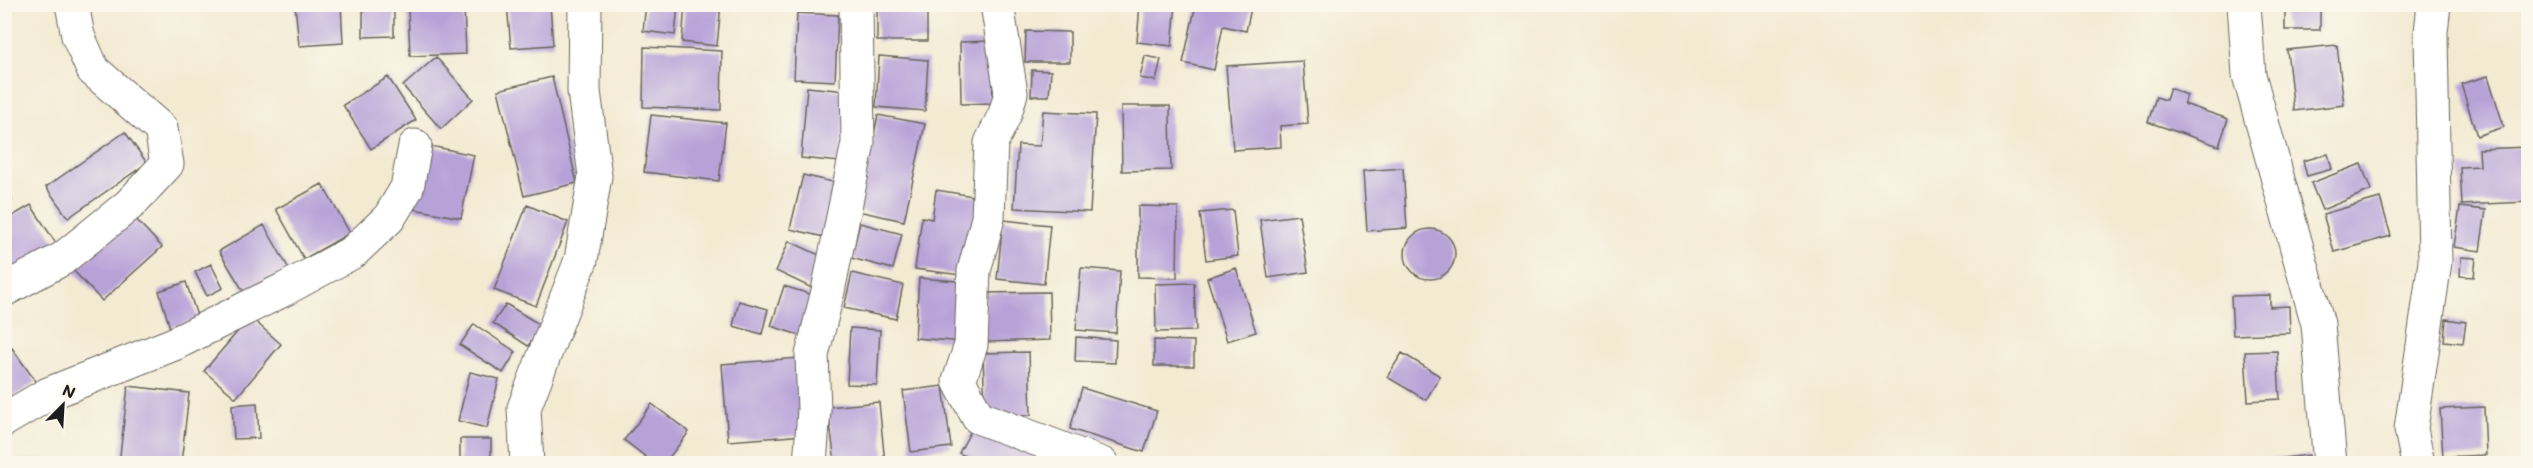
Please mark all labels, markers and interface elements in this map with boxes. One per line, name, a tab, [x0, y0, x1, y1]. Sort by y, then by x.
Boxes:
north arrow	[33, 375, 93, 435]
text: N	[59, 379, 79, 403]

